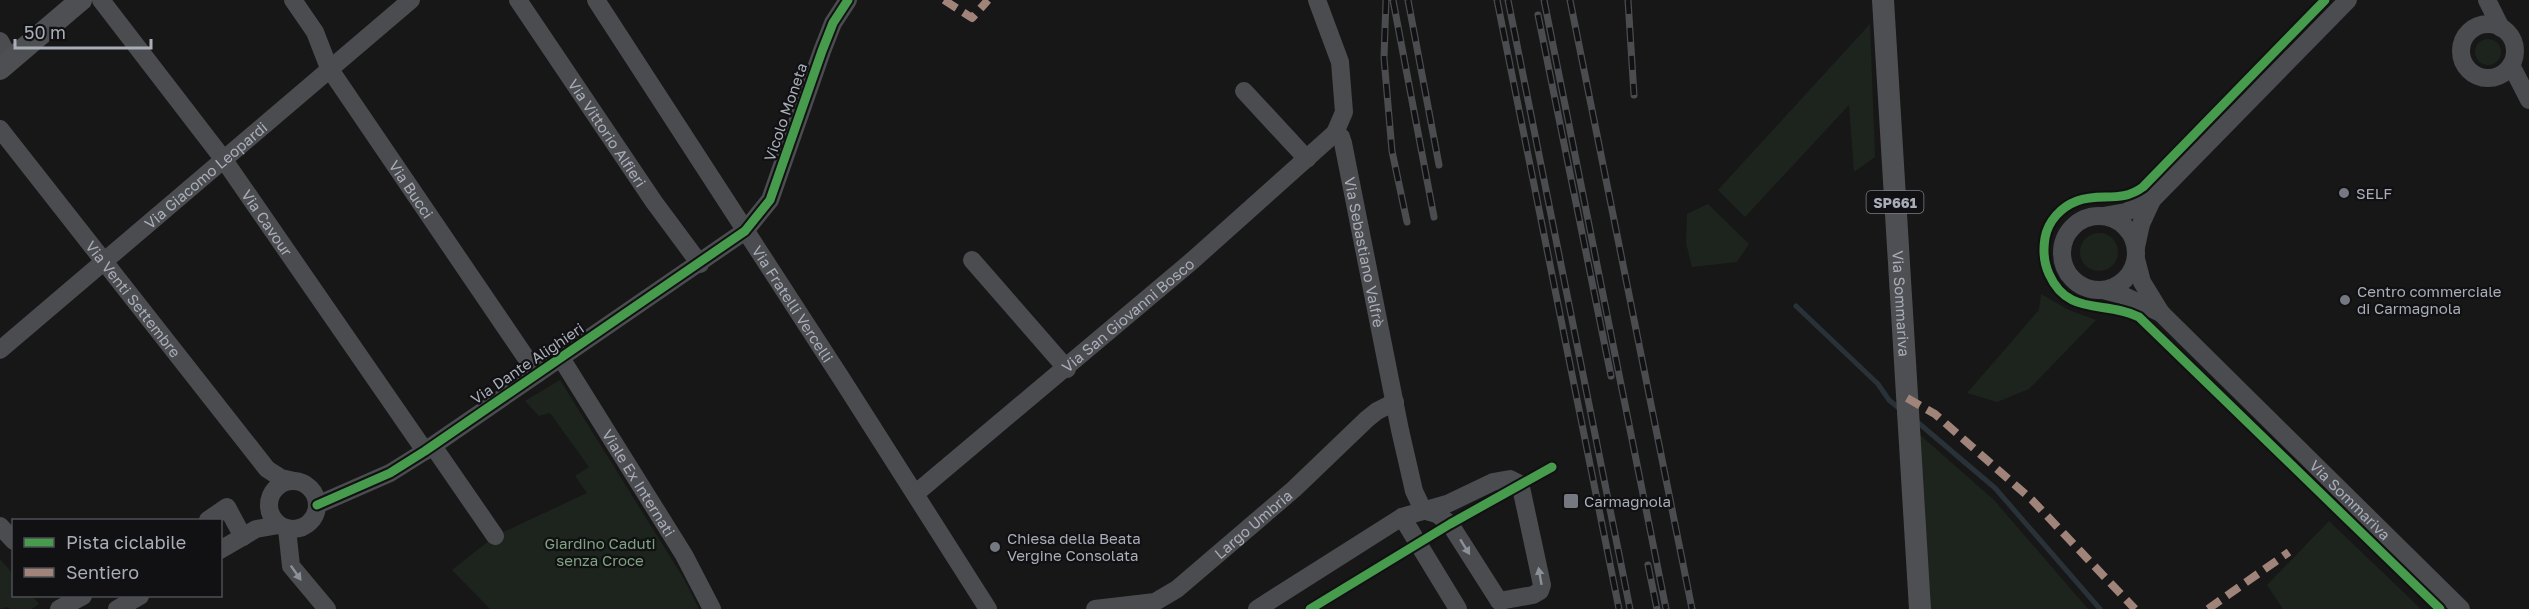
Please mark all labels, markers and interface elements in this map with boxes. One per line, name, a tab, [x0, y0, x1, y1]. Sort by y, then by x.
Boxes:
scale bar	[15, 12, 152, 50]
text: 50 m	[24, 21, 66, 43]
street label: Vicolo Moneta	[760, 60, 810, 164]
street label: Via Vittorio Alfieri	[565, 75, 650, 190]
street label: Via Giacomo Leopardi	[141, 118, 271, 232]
street label: Via Bucci	[385, 157, 437, 221]
street label: Via Sebastiano Valfrè	[1341, 175, 1388, 329]
place label: SELF	[2356, 184, 2392, 202]
street label: Via Cavour	[238, 186, 297, 260]
marker: SELF	[2337, 186, 2351, 200]
road number: SP661	[1866, 191, 1924, 213]
street label: Via Venti Settembre	[82, 237, 185, 361]
street label: Via Fratelli Vercelli	[748, 242, 837, 366]
street label: Via Sommariva	[1889, 250, 1914, 357]
street label: Via San Giovanni Bosco	[1058, 254, 1198, 376]
place label: Centro commerciale di Carmagnola	[2357, 282, 2502, 317]
marker: Centro commerciale di Carmagnola	[2338, 293, 2352, 307]
street label: Via Dante Alighieri	[467, 319, 587, 407]
street label: Viale Ex Internati	[599, 426, 679, 540]
street label: Via Sommariva	[2306, 456, 2394, 543]
street label: Largo Umbria	[1210, 486, 1296, 562]
marker: Carmagnola	[1562, 492, 1580, 510]
place label: Carmagnola	[1584, 492, 1671, 510]
legend	[12, 519, 222, 597]
place label: Chiesa della Beata Vergine Consolata	[1007, 529, 1141, 564]
text: Pista ciclabile	[66, 531, 186, 553]
park label: Giardino Caduti senza Croce	[545, 534, 656, 569]
one-way arrow	[1459, 539, 1470, 556]
marker: Chiesa della Beata Vergine Consolata	[988, 540, 1002, 554]
text: Sentiero	[66, 561, 139, 583]
one-way arrow	[291, 565, 302, 582]
one-way arrow	[1535, 567, 1544, 586]

